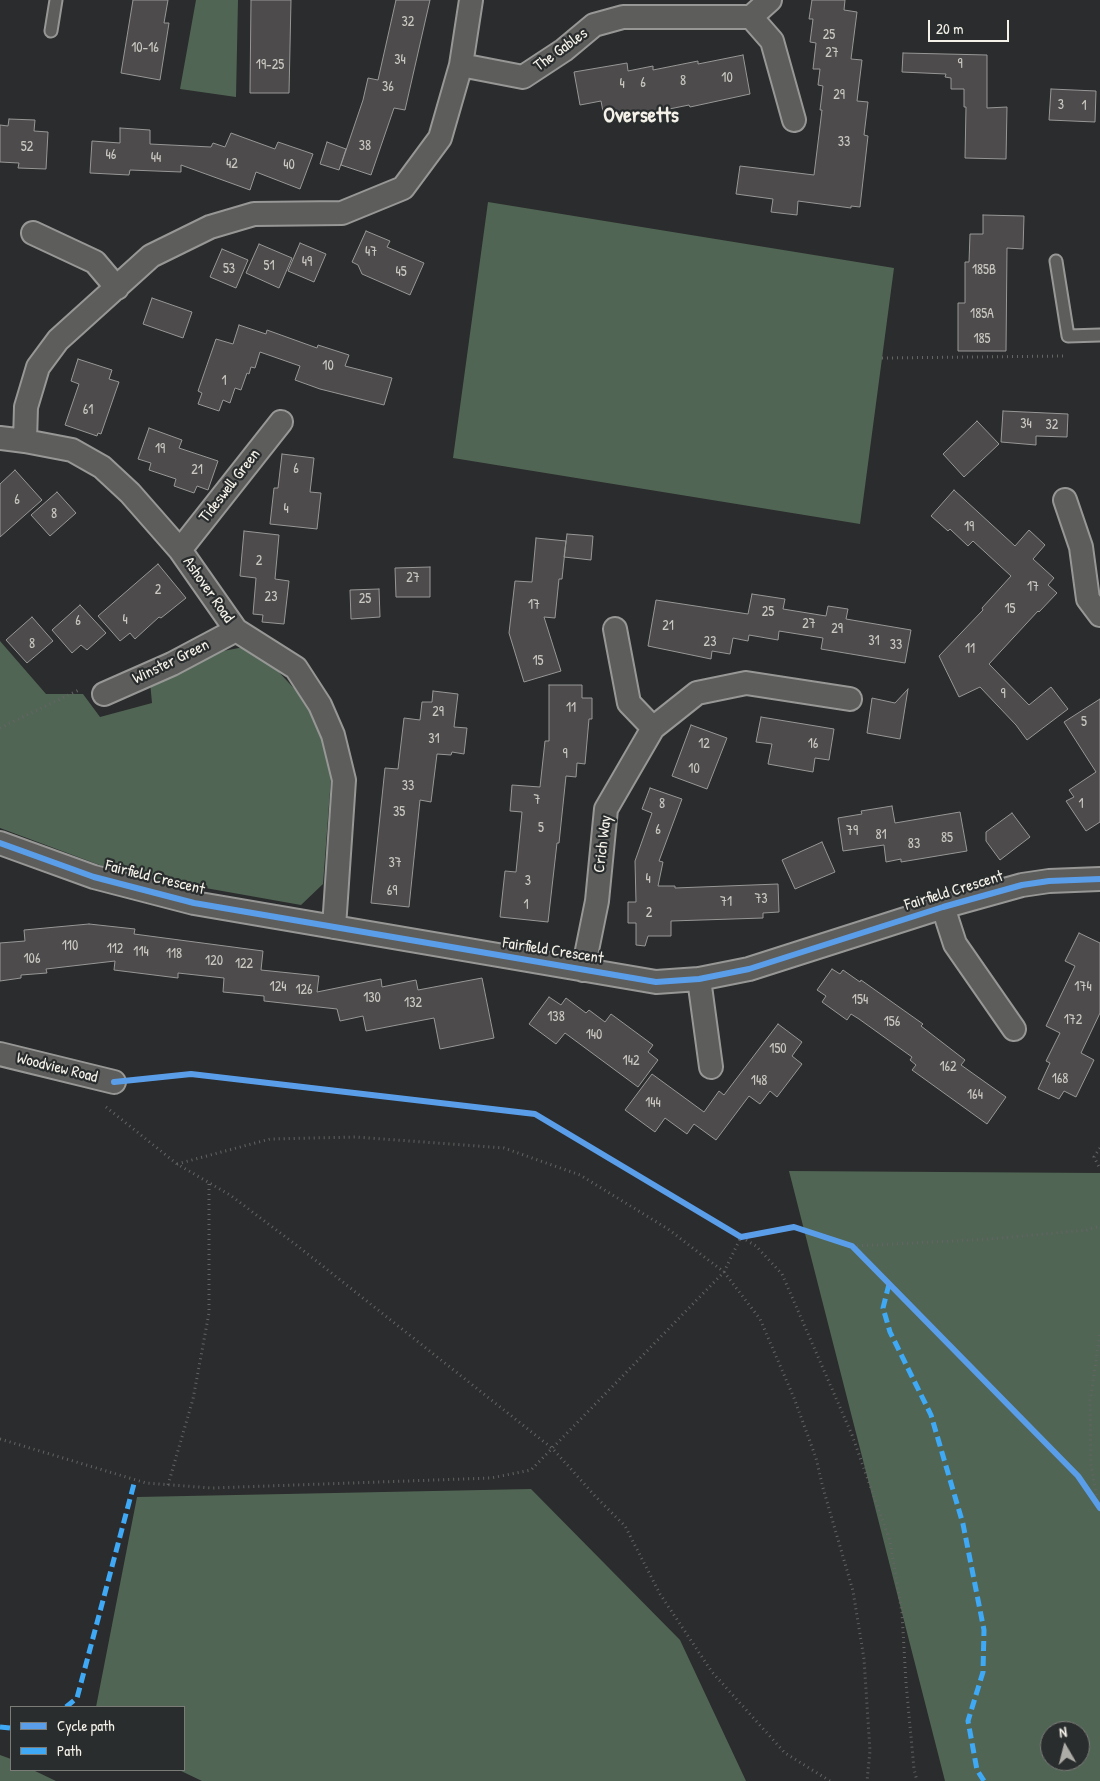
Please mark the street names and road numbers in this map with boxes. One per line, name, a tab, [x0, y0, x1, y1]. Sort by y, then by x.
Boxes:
street label: The Gables	[530, 24, 592, 76]
street label: Tideswell Green	[195, 445, 265, 527]
street label: Ashover Road	[178, 553, 238, 627]
street label: Winster Green	[130, 635, 212, 689]
street label: Crich Way	[590, 814, 616, 874]
street label: Fairfield Crescent	[103, 856, 207, 900]
street label: Fairfield Crescent	[903, 867, 1005, 915]
street label: Fairfield Crescent	[501, 934, 605, 968]
street label: Woodview Road	[15, 1049, 99, 1087]

